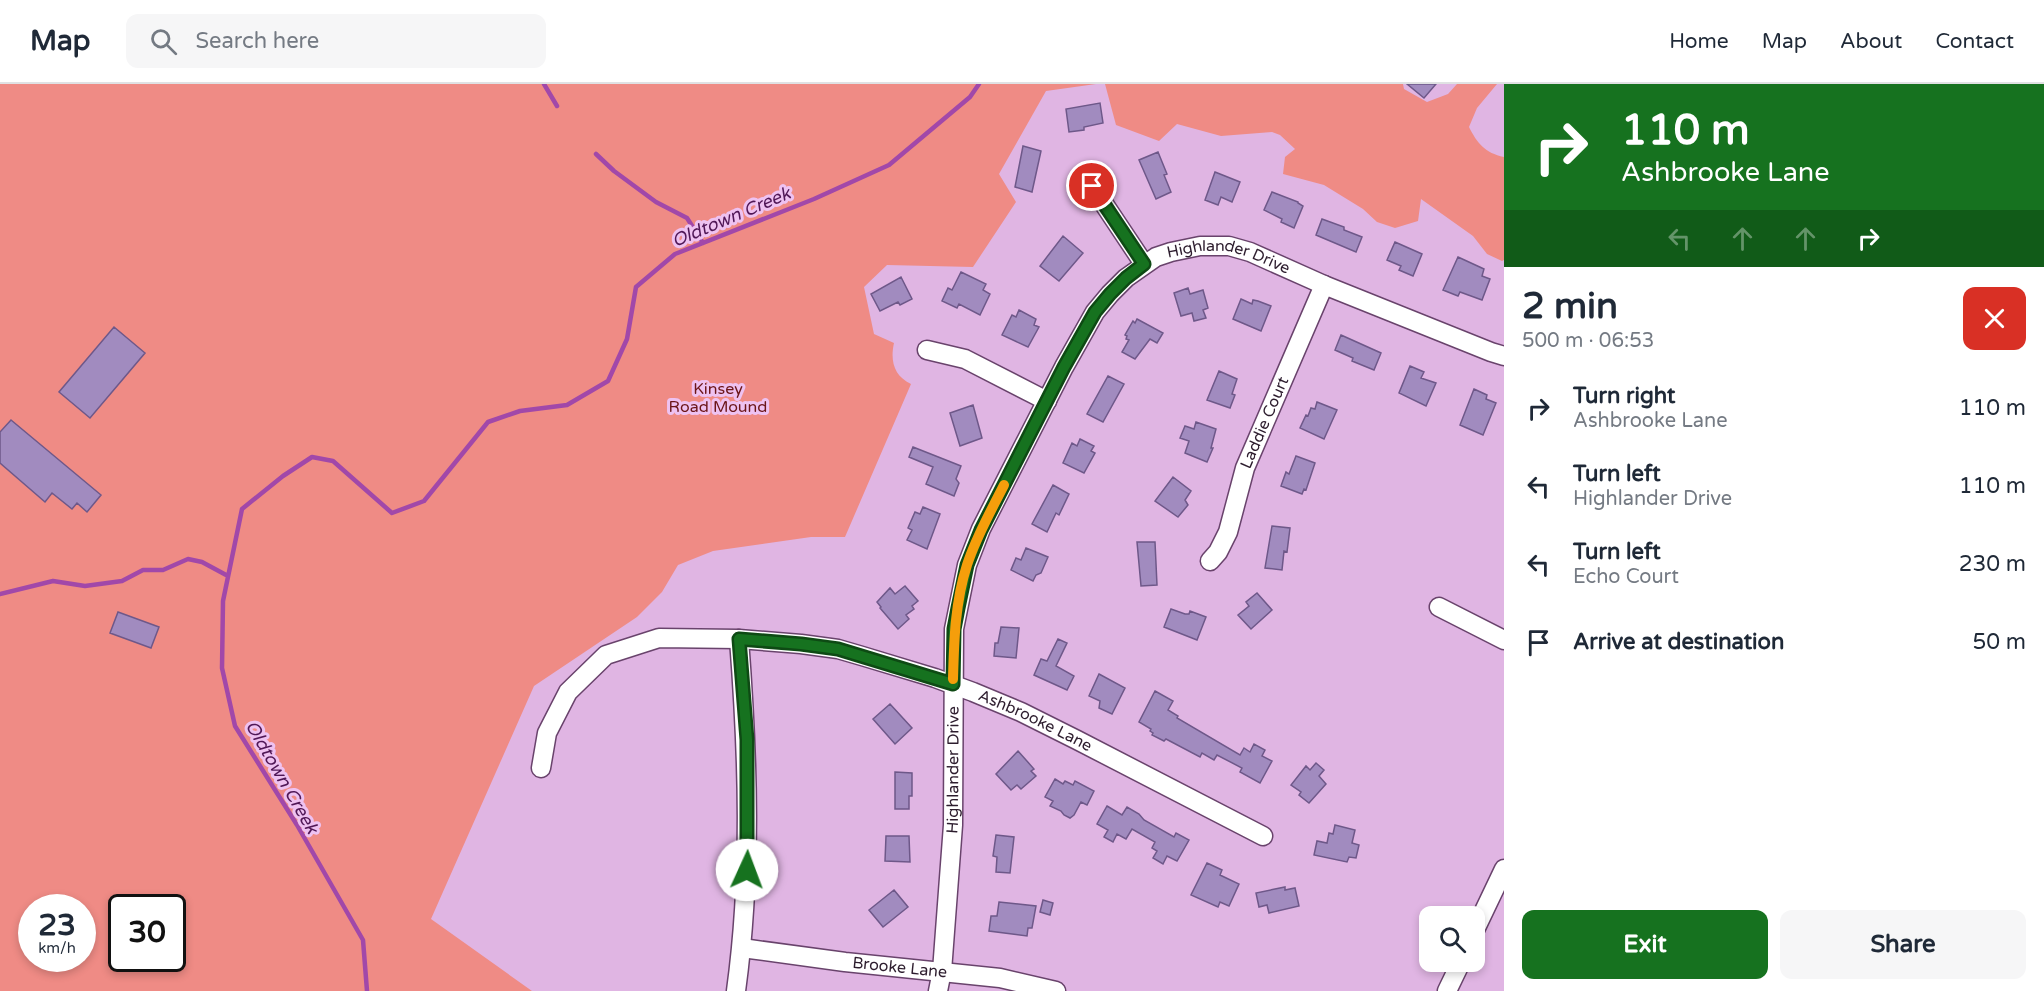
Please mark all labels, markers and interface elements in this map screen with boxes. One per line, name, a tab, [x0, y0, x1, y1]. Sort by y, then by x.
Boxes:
search box	[126, 14, 546, 68]
text: Map	[30, 24, 90, 58]
icon: search	[147, 25, 180, 58]
text: Search here	[195, 28, 319, 54]
text: Home	[1669, 29, 1729, 54]
text: Map	[1762, 29, 1807, 54]
text: About	[1840, 29, 1902, 54]
text: Contact	[1935, 29, 2014, 54]
text: 110 m	[1621, 105, 1750, 156]
icon: right	[1522, 108, 1600, 186]
text: Ashbrooke Lane	[1621, 156, 1830, 189]
pin	[1066, 160, 1117, 211]
icon: arrive	[1075, 169, 1108, 202]
water label: Oldtown Creek	[668, 182, 795, 252]
icon: left	[1663, 222, 1696, 255]
icon: ahead	[1726, 222, 1759, 255]
icon: ahead	[1789, 222, 1822, 255]
icon: right	[1852, 222, 1885, 255]
street label: Highlander Drive	[1165, 235, 1293, 279]
text: 2 min	[1522, 285, 1618, 328]
button: close	[1963, 287, 2026, 350]
text: 500 m · 06:53	[1522, 329, 1654, 353]
street label: Laddie Court	[1236, 374, 1293, 472]
park label: Kinsey Road Mound	[669, 379, 767, 417]
text: Turn right	[1573, 383, 1675, 409]
icon: right	[1522, 392, 1555, 425]
text: 110 m	[1959, 395, 2026, 421]
text: Ashbrooke Lane	[1573, 409, 1728, 433]
text: Turn left	[1573, 461, 1661, 487]
icon: left	[1522, 470, 1555, 503]
text: 110 m	[1959, 473, 2026, 499]
text: Highlander Drive	[1573, 487, 1732, 511]
text: Turn left	[1573, 539, 1661, 565]
icon: left	[1522, 548, 1555, 581]
text: 230 m	[1959, 551, 2026, 577]
text: Echo Court	[1573, 565, 1679, 589]
icon: arrive	[1522, 626, 1555, 659]
text: Arrive at destination	[1573, 629, 1784, 655]
text: 50 m	[1972, 629, 2026, 655]
street label: Ashbrooke Lane	[975, 685, 1096, 756]
street label: Highlander Drive	[942, 706, 964, 834]
water label: Oldtown Creek	[241, 717, 324, 838]
position arrow	[715, 838, 779, 902]
speed limit sign: 30	[108, 894, 186, 972]
map controls	[1419, 906, 1485, 972]
button: search	[1419, 906, 1485, 972]
text: 23	[38, 907, 76, 944]
button: Exit	[1522, 910, 1768, 979]
button: Share	[1780, 910, 2026, 979]
text: km/h	[38, 939, 76, 957]
street label: Brooke Lane	[851, 953, 948, 982]

